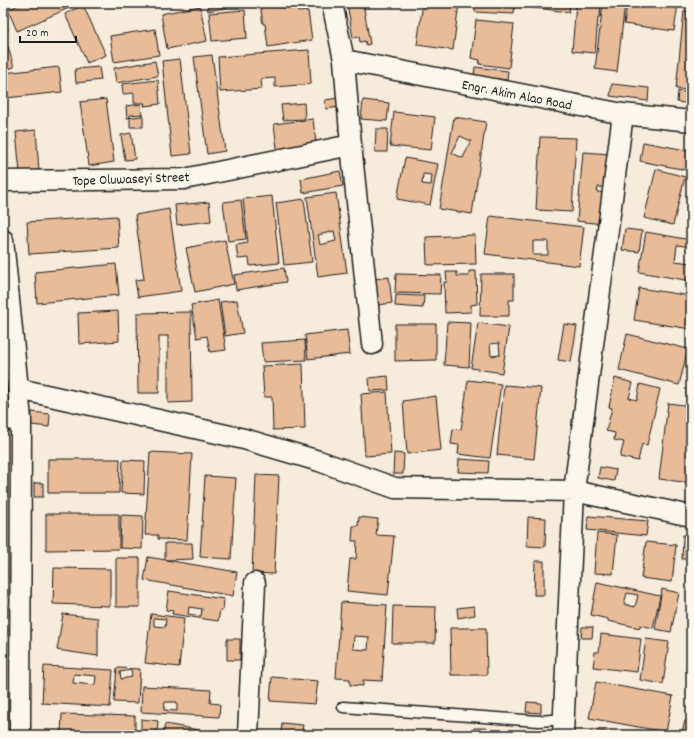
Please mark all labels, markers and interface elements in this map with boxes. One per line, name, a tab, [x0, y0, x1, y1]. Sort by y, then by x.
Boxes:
scale bar	[20, 18, 76, 44]
text: 20 m	[26, 25, 49, 42]
street label: Engr. Akim Alao Road	[460, 75, 573, 116]
street label: Tope Oluwaseyi Street	[72, 168, 190, 192]

